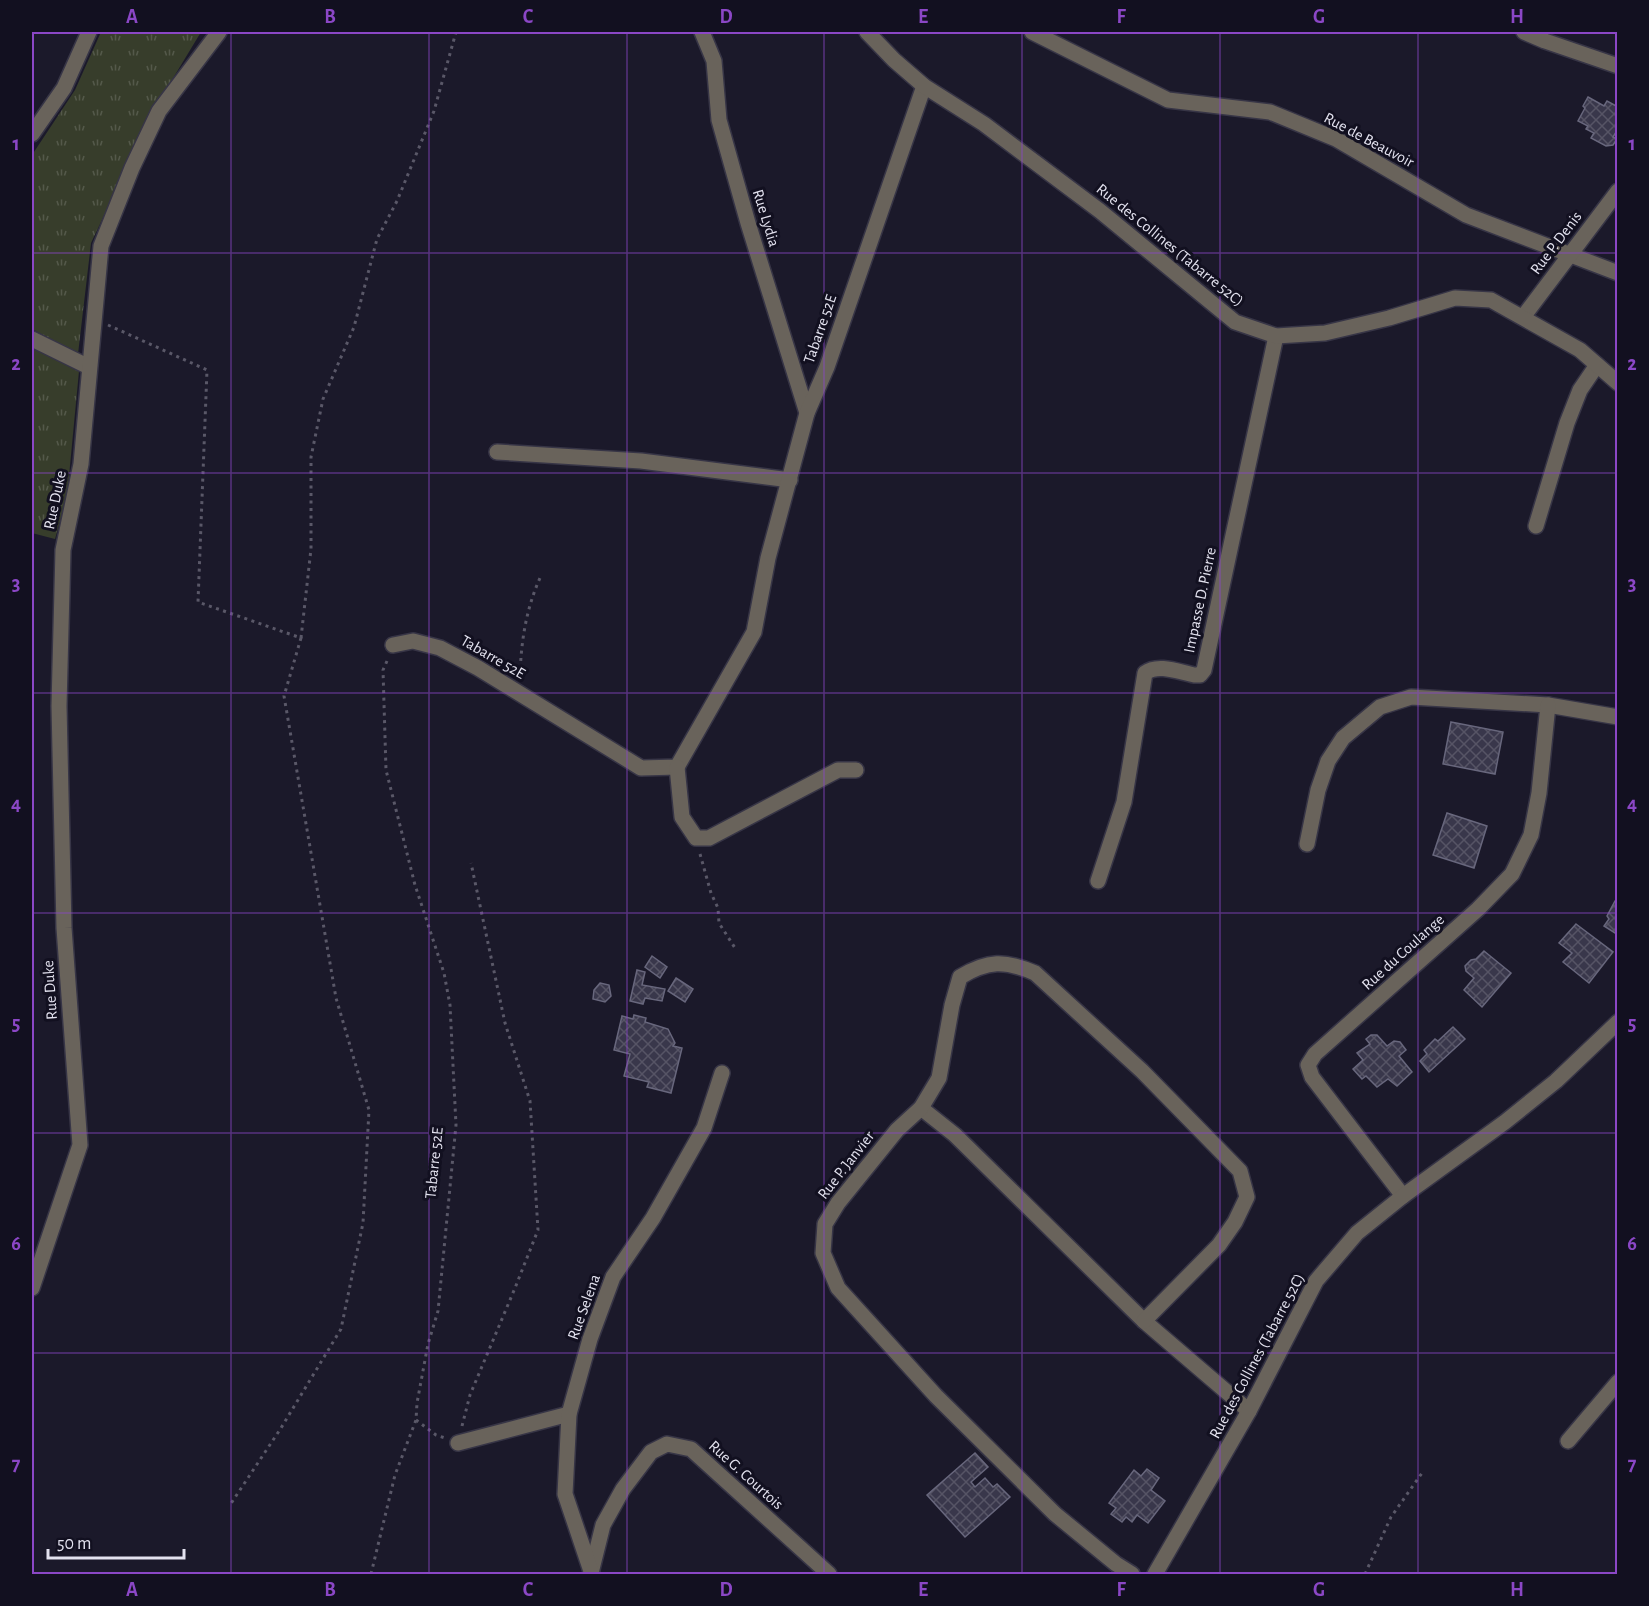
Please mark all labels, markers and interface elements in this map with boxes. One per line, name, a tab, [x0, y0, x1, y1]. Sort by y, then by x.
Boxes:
text: A	[126, 7, 138, 27]
text: B	[324, 7, 336, 27]
text: C	[523, 7, 534, 27]
text: D	[719, 7, 733, 27]
text: E	[918, 7, 928, 27]
text: F	[1116, 7, 1126, 27]
text: G	[1313, 7, 1325, 27]
text: H	[1510, 7, 1524, 27]
street label: Rue de Beauvoir	[1321, 110, 1417, 171]
text: 1	[12, 134, 20, 154]
text: 1	[1628, 134, 1636, 154]
street label: Rue des Collines (Tabarre 52C)	[1093, 181, 1247, 309]
street label: Rue Lydia	[749, 187, 782, 249]
street label: Rue P. Denis	[1527, 209, 1585, 277]
street label: Tabarre 52E	[801, 292, 839, 365]
text: 2	[11, 354, 21, 374]
text: 2	[1627, 354, 1637, 374]
street label: Rue Duke	[41, 469, 69, 531]
street label: Impasse D. Pierre	[1181, 546, 1219, 654]
text: 3	[12, 574, 20, 594]
text: 3	[1628, 574, 1636, 594]
street label: Tabarre 52E	[458, 632, 528, 682]
text: 4	[11, 794, 21, 814]
text: 4	[1627, 794, 1637, 814]
street label: Rue du Coulange	[1359, 911, 1447, 993]
street label: Rue Duke	[40, 960, 60, 1020]
text: 5	[12, 1014, 20, 1034]
text: 5	[1628, 1014, 1636, 1034]
street label: Tabarre 52E	[422, 1126, 446, 1199]
street label: Rue P. Janvier	[815, 1127, 878, 1202]
text: 6	[11, 1234, 21, 1254]
text: 6	[1627, 1234, 1637, 1254]
street label: Rue des Collines (Tabarre 52C)	[1207, 1271, 1307, 1441]
street label: Rue Selena	[565, 1272, 603, 1342]
street label: Rue G. Courtois	[706, 1438, 786, 1513]
text: 7	[12, 1454, 21, 1474]
text: 7	[1628, 1454, 1637, 1474]
scale bar	[48, 1522, 184, 1560]
text: 50 m	[57, 1535, 91, 1553]
text: A	[126, 1580, 138, 1600]
text: B	[324, 1580, 336, 1600]
text: C	[523, 1580, 534, 1600]
text: D	[719, 1580, 733, 1600]
text: E	[918, 1580, 928, 1600]
text: F	[1116, 1580, 1126, 1600]
text: G	[1313, 1580, 1325, 1600]
text: H	[1510, 1580, 1524, 1600]

